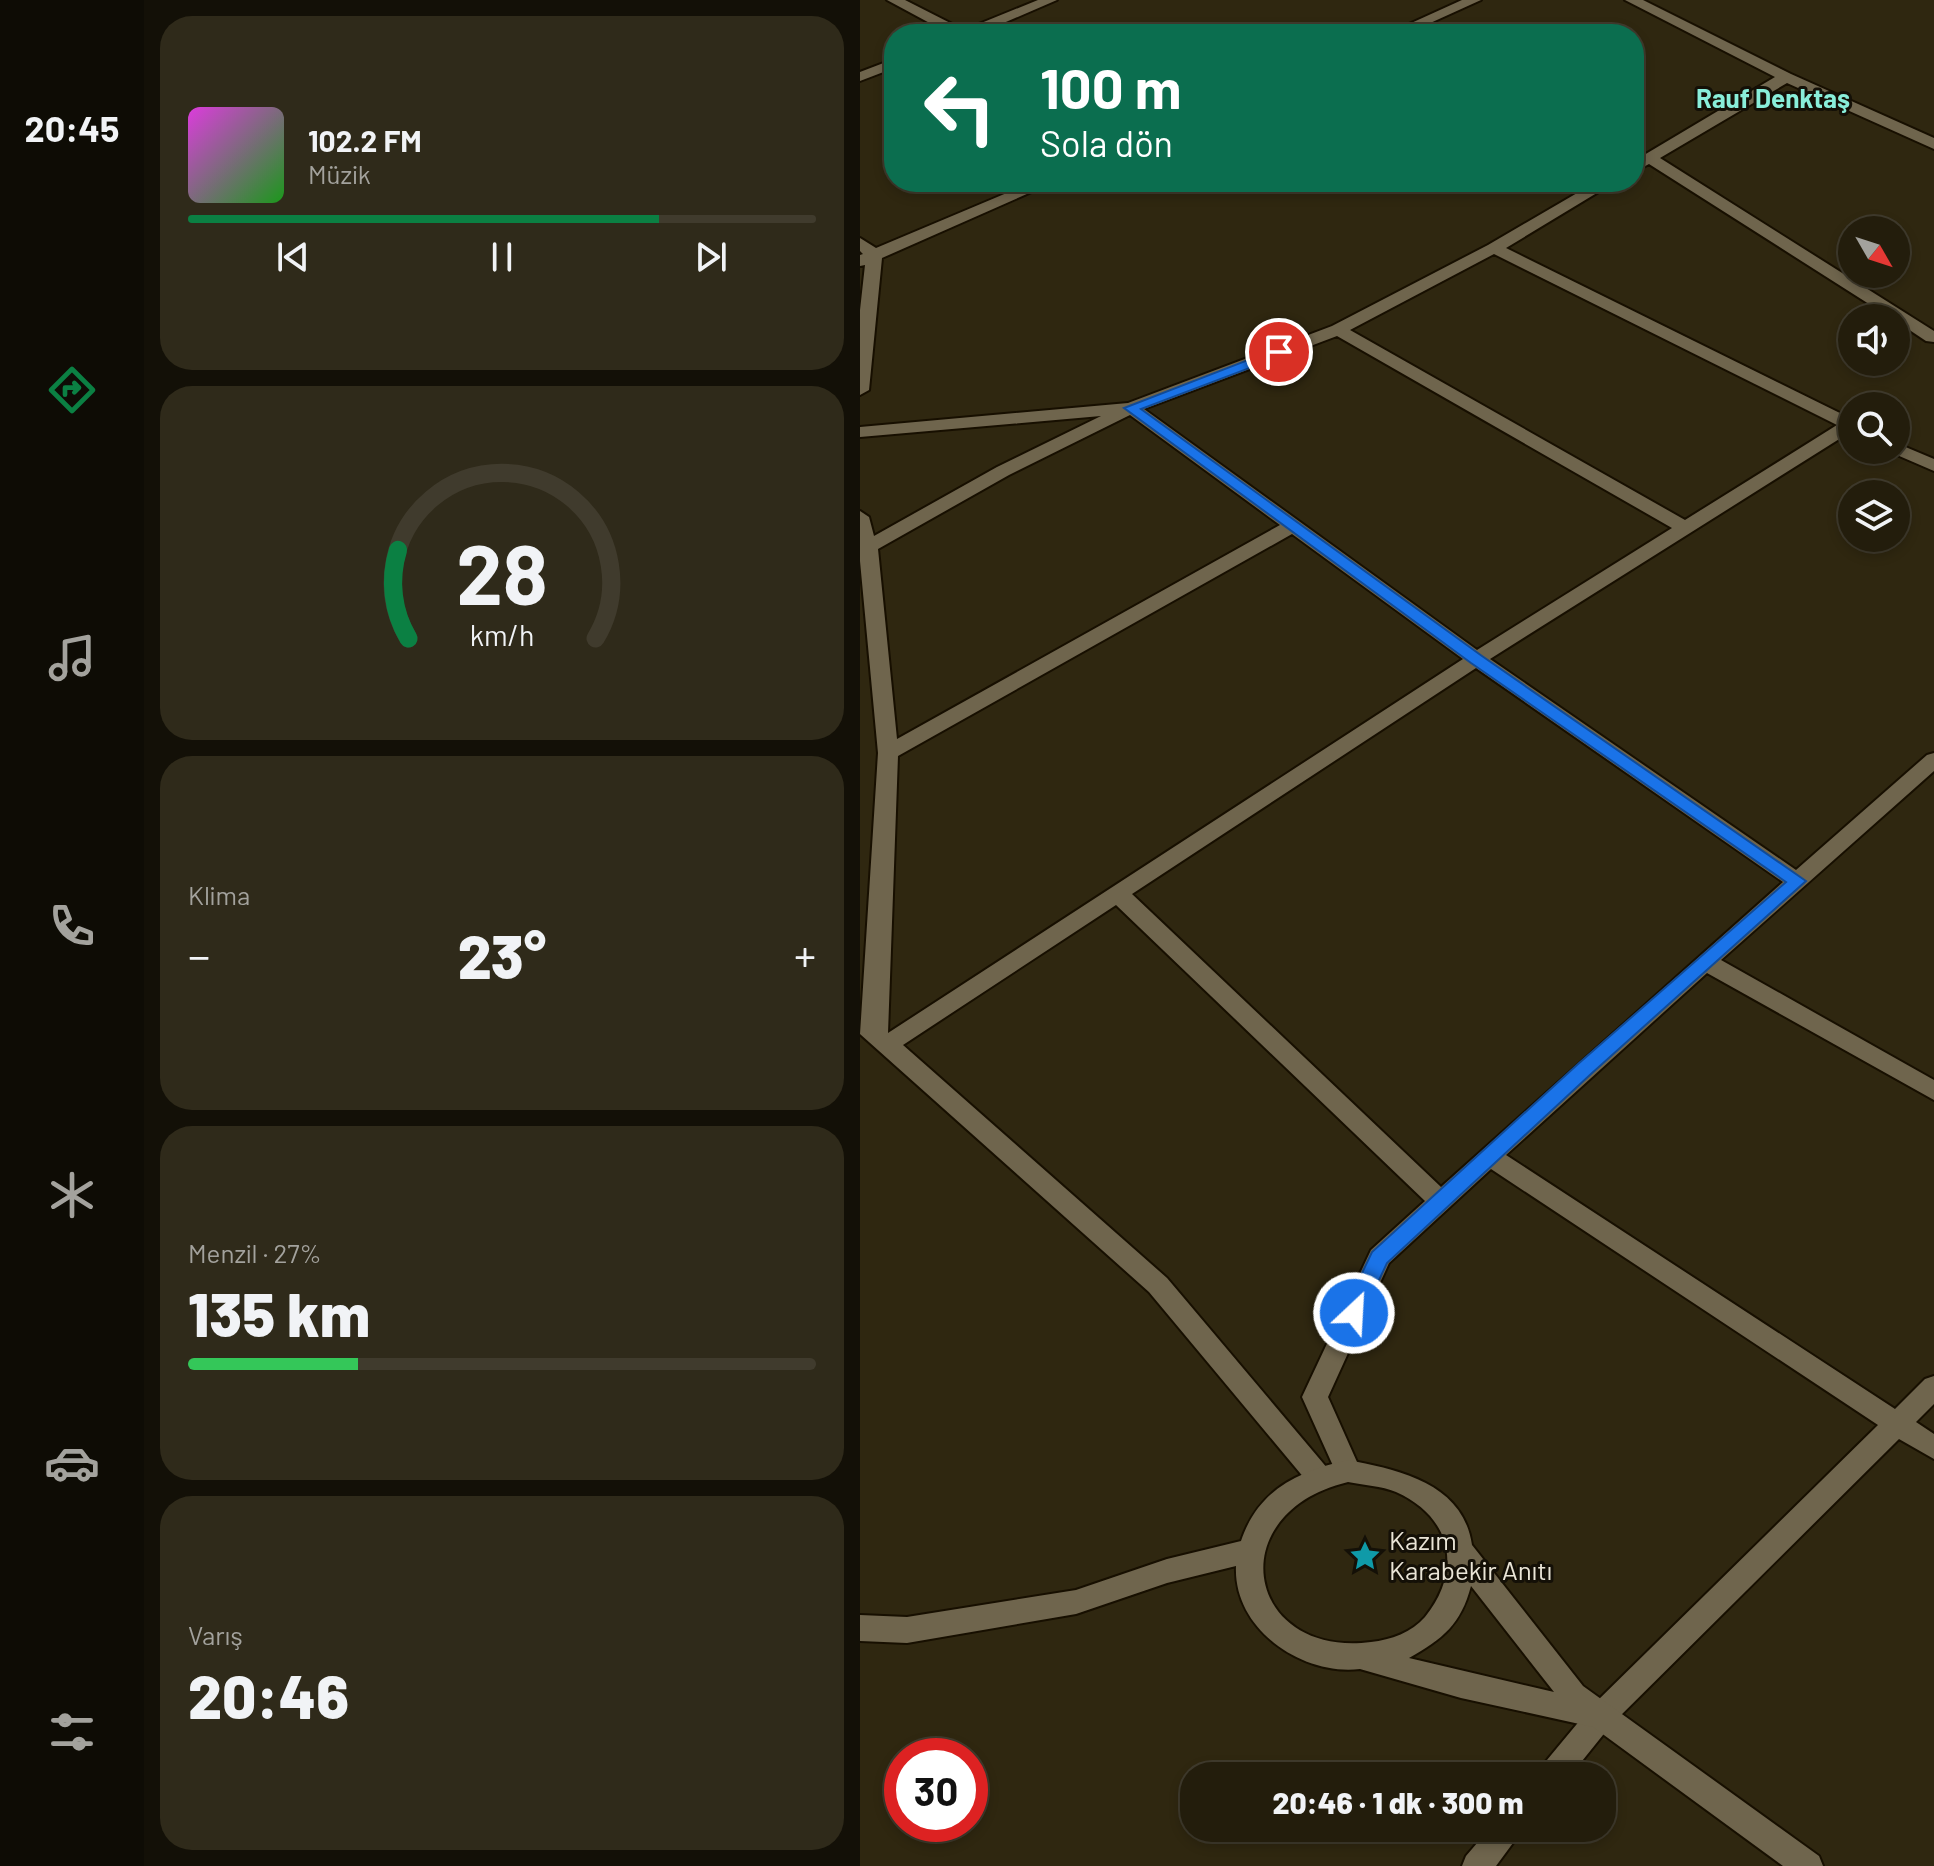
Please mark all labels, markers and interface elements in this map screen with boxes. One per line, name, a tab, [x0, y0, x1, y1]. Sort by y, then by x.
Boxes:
text: 100 m	[1040, 53, 1182, 120]
icon: left	[908, 56, 1012, 160]
district label: Rauf Denktaş	[1696, 82, 1850, 113]
text: 20:45	[25, 106, 119, 149]
text: Sola dön	[1040, 121, 1173, 164]
text: 102.2 FM	[308, 122, 422, 158]
text: Müzik	[308, 158, 371, 189]
north arrow	[1838, 216, 1910, 288]
map controls	[1838, 216, 1910, 552]
icon: previous	[271, 235, 315, 279]
icon: pause	[480, 235, 524, 279]
icon: next	[689, 235, 733, 279]
button: sound	[1838, 304, 1910, 376]
pin	[1245, 318, 1313, 386]
icon: arrive	[1257, 330, 1301, 374]
icon: directions	[44, 362, 100, 418]
button: search	[1838, 392, 1910, 464]
button: layers	[1838, 480, 1910, 552]
text: 28	[456, 522, 548, 622]
text: km/h	[470, 617, 534, 652]
icon: music	[44, 630, 100, 686]
text: Klima	[188, 879, 250, 910]
icon: phone	[44, 898, 100, 954]
text: 23°	[458, 919, 546, 991]
text: −	[188, 928, 210, 981]
text: +	[794, 928, 816, 981]
icon: climate	[44, 1167, 100, 1223]
text: Menzil · 27%	[188, 1237, 322, 1268]
position arrow	[1312, 1271, 1396, 1355]
text: 135 km	[188, 1277, 370, 1349]
icon: car	[44, 1435, 100, 1491]
place label: Kazım Karabekir Anıtı	[1389, 1524, 1552, 1585]
place icon: Kazım Karabekir Anıtı	[1348, 1539, 1382, 1573]
text: Varış	[188, 1619, 243, 1650]
text: 20:46	[188, 1659, 349, 1731]
icon: filters	[44, 1704, 100, 1760]
speed limit sign: 30	[884, 1738, 988, 1842]
text: 20:46 · 1 dk · 300 m	[1272, 1784, 1524, 1820]

